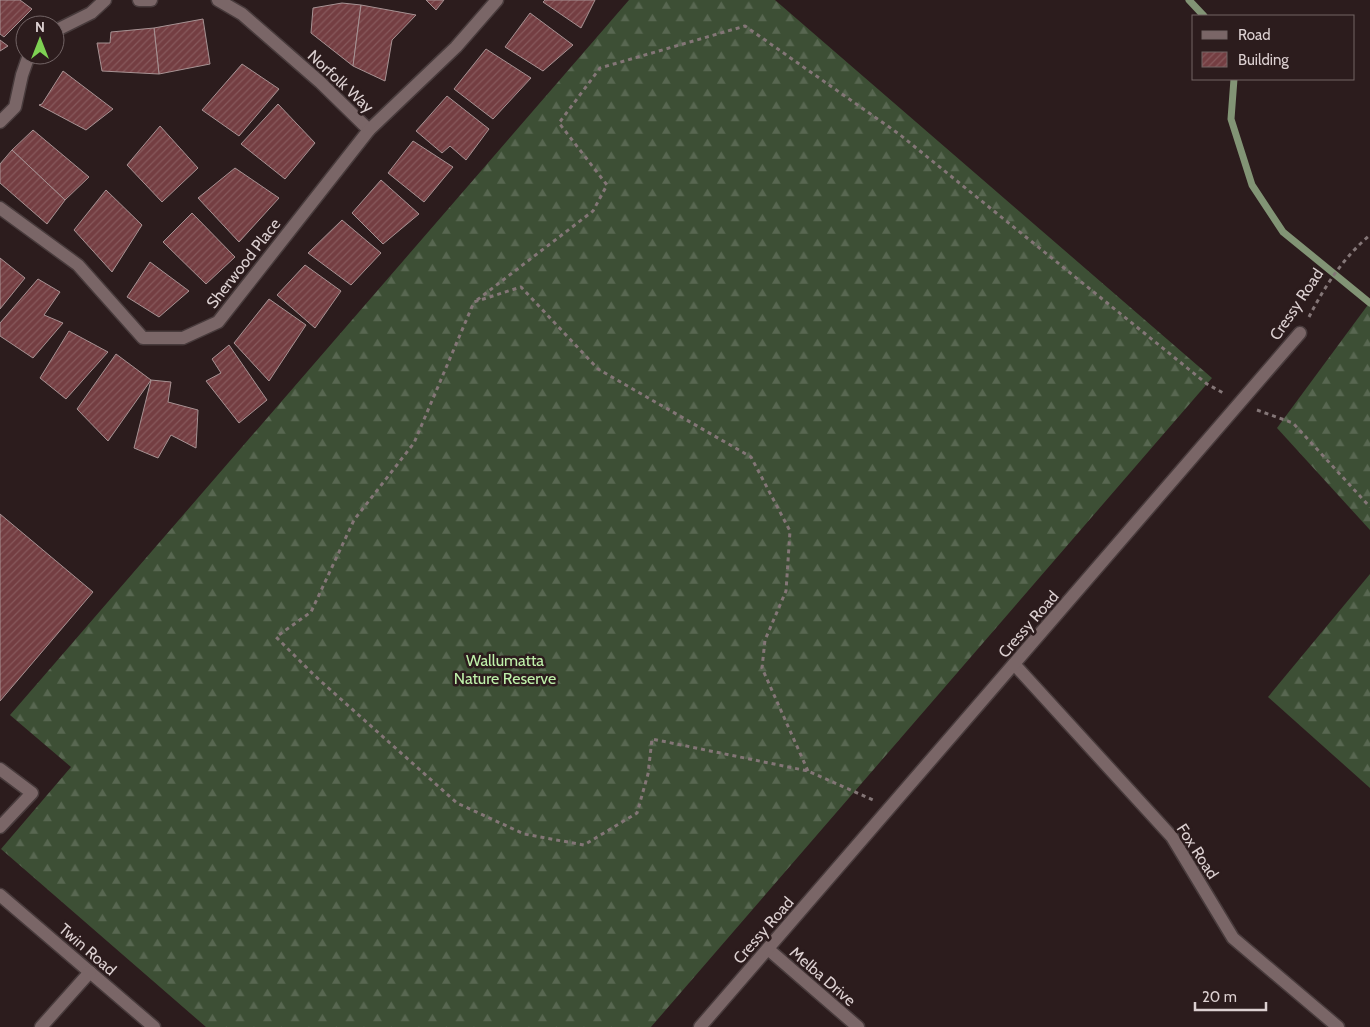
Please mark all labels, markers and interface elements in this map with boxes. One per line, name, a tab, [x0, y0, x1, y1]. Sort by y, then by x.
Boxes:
north arrow	[15, 15, 65, 65]
legend	[1192, 15, 1355, 80]
text: N	[35, 18, 45, 36]
text: Road	[1238, 26, 1271, 44]
street label: Norfolk Way	[304, 46, 378, 117]
text: Building	[1238, 51, 1289, 69]
street label: Sherwood Place	[202, 215, 284, 312]
street label: Cressy Road	[1265, 265, 1327, 344]
street label: Cressy Road	[994, 587, 1063, 662]
park label: Wallumatta Nature Reserve	[454, 651, 556, 688]
street label: Fox Road	[1173, 820, 1222, 882]
street label: Cressy Road	[729, 893, 798, 968]
street label: Twin Road	[55, 919, 120, 979]
street label: Melba Drive	[786, 943, 859, 1010]
scale bar	[1195, 980, 1266, 1012]
text: 20 m	[1202, 988, 1237, 1006]

